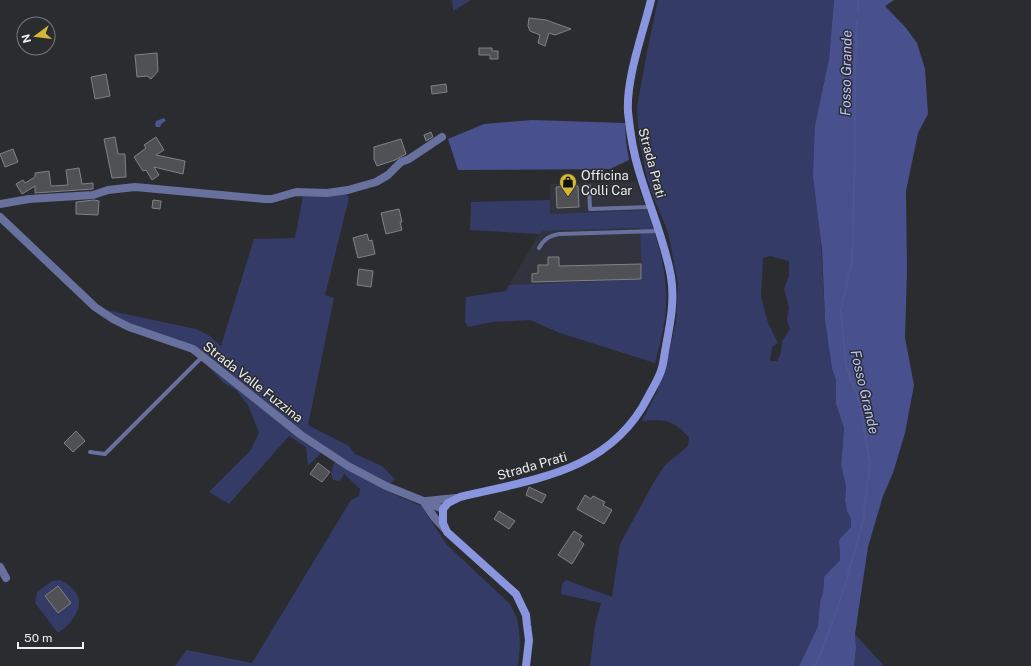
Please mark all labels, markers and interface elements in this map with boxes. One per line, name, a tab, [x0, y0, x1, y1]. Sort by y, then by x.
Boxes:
north arrow	[16, 16, 56, 56]
water label: Fosso Grande	[837, 30, 855, 116]
text: N	[19, 33, 33, 44]
street label: Strada Prati	[635, 126, 669, 200]
place label: Officina Colli Car	[581, 168, 632, 198]
shop icon: Officina Colli Car	[558, 172, 578, 197]
street label: Strada Valle Fuzzina	[200, 338, 306, 426]
water label: Fosso Grande	[848, 348, 883, 436]
street label: Strada Prati	[495, 449, 569, 483]
scale bar	[18, 624, 83, 650]
text: 50 m	[24, 631, 52, 645]

